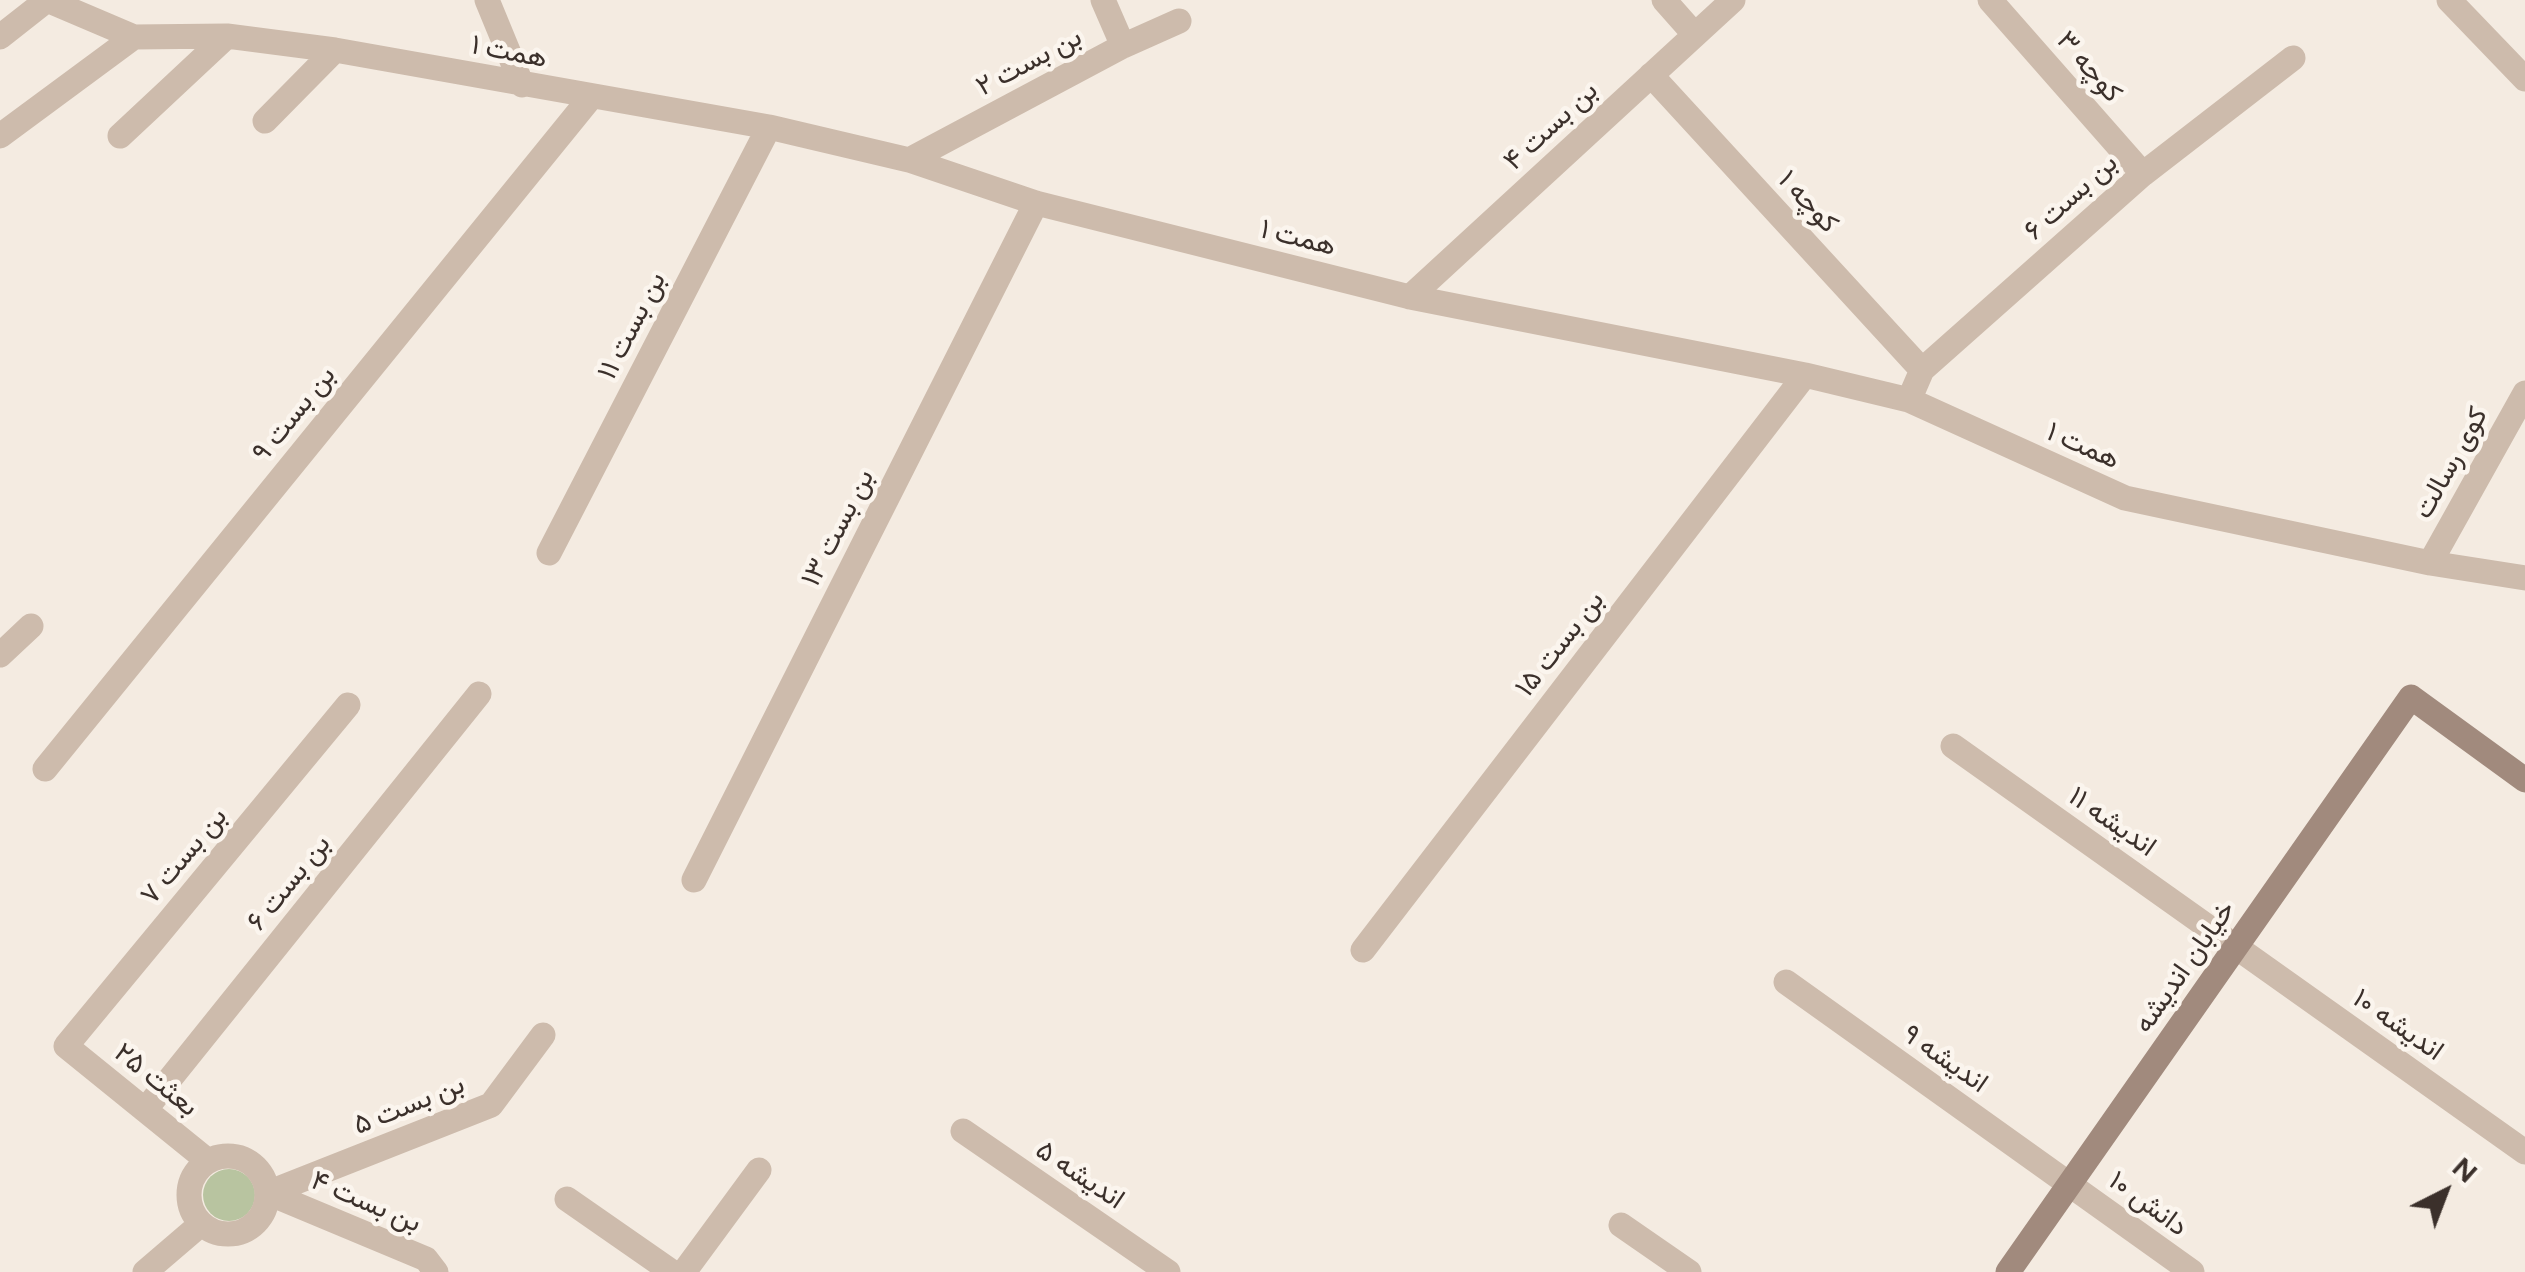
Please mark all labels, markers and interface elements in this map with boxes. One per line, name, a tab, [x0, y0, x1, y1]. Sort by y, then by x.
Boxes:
street label: بن بست ۲	[970, 20, 1088, 104]
street label: کوچه ۳	[2049, 24, 2129, 110]
street label: همت ۱	[468, 28, 550, 76]
street label: بن بست ۴	[1497, 74, 1605, 178]
street label: بن بست ۶	[2017, 146, 2125, 248]
street label: کوچه ۱	[1771, 164, 1845, 240]
street label: همت ۱	[1257, 212, 1339, 264]
street label: بن بست ۱۱	[591, 267, 673, 385]
street label: بن بست ۹	[245, 359, 343, 469]
street label: کوی رسالت	[2407, 401, 2495, 525]
street label: همت ۱	[2041, 415, 2125, 477]
street label: بن بست ۱۳	[794, 464, 882, 592]
street label: بن بست ۱۵	[1508, 584, 1612, 704]
street label: اندیشه ۱۱	[2062, 780, 2162, 864]
street label: بن بست ۷	[134, 801, 234, 911]
street label: بن بست ۶	[240, 828, 338, 938]
street label: خیابان اندیشه	[2127, 894, 2243, 1040]
street label: اندیشه ۱۰	[2346, 982, 2450, 1068]
street label: اندیشه ۹	[1896, 1018, 1994, 1100]
street label: بعثت ۲۵	[107, 1036, 205, 1124]
street label: بن بست ۵	[349, 1068, 469, 1142]
street label: اندیشه ۵	[1029, 1133, 1131, 1217]
north arrow	[2395, 1142, 2495, 1242]
text: N	[2446, 1150, 2484, 1190]
street label: بن بست ۴	[306, 1164, 426, 1240]
street label: دانش ۱۰	[2102, 1164, 2194, 1244]

